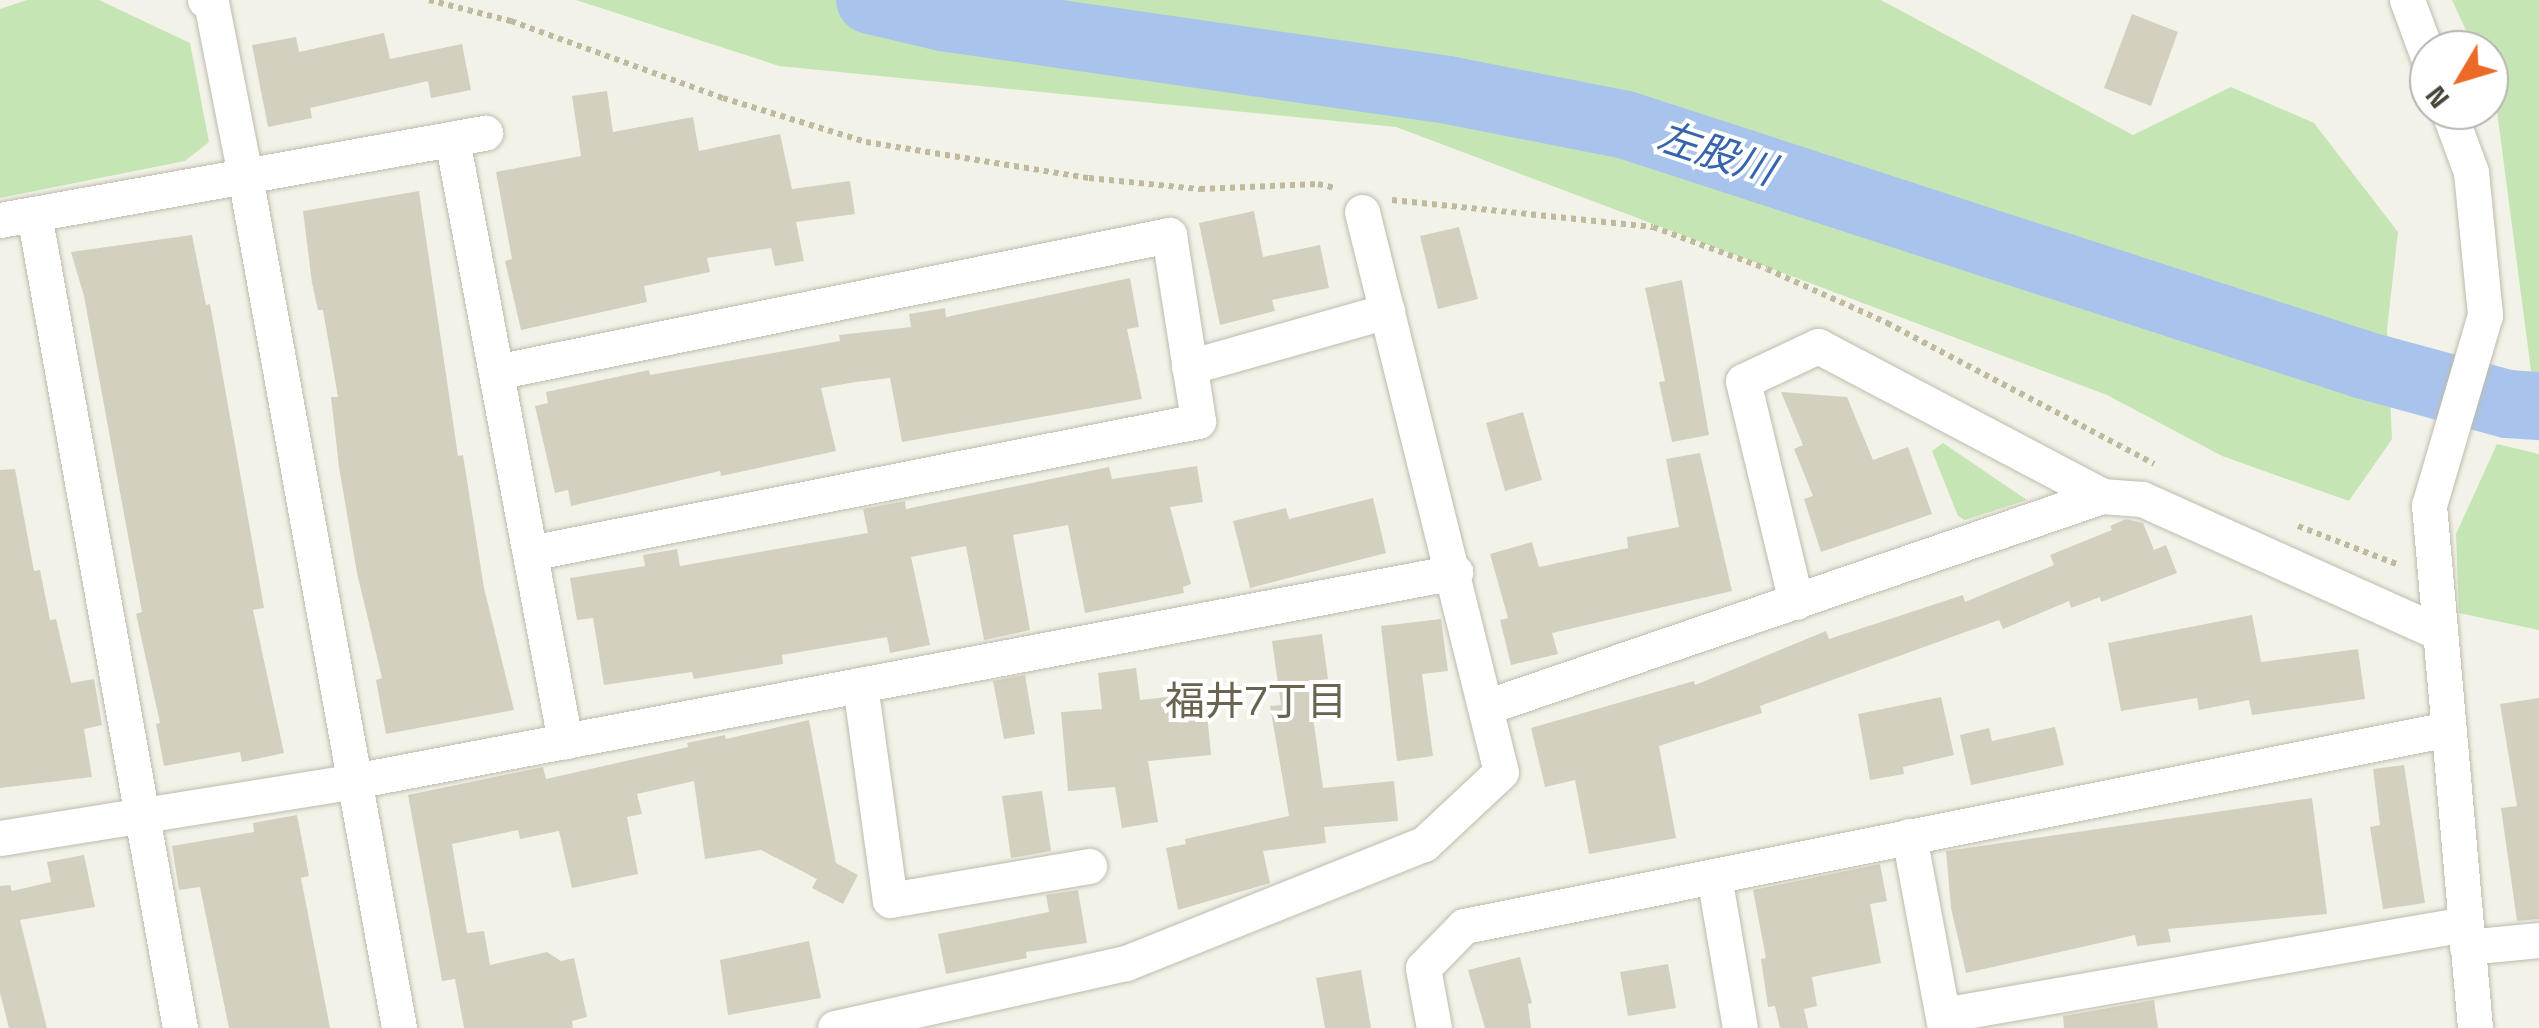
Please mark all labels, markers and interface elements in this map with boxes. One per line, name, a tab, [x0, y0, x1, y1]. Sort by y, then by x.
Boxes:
north arrow	[2409, 30, 2509, 130]
text: N	[2417, 79, 2457, 116]
water label: 左股川	[1652, 113, 1780, 195]
district label: 福井7丁目	[1165, 678, 1347, 726]

